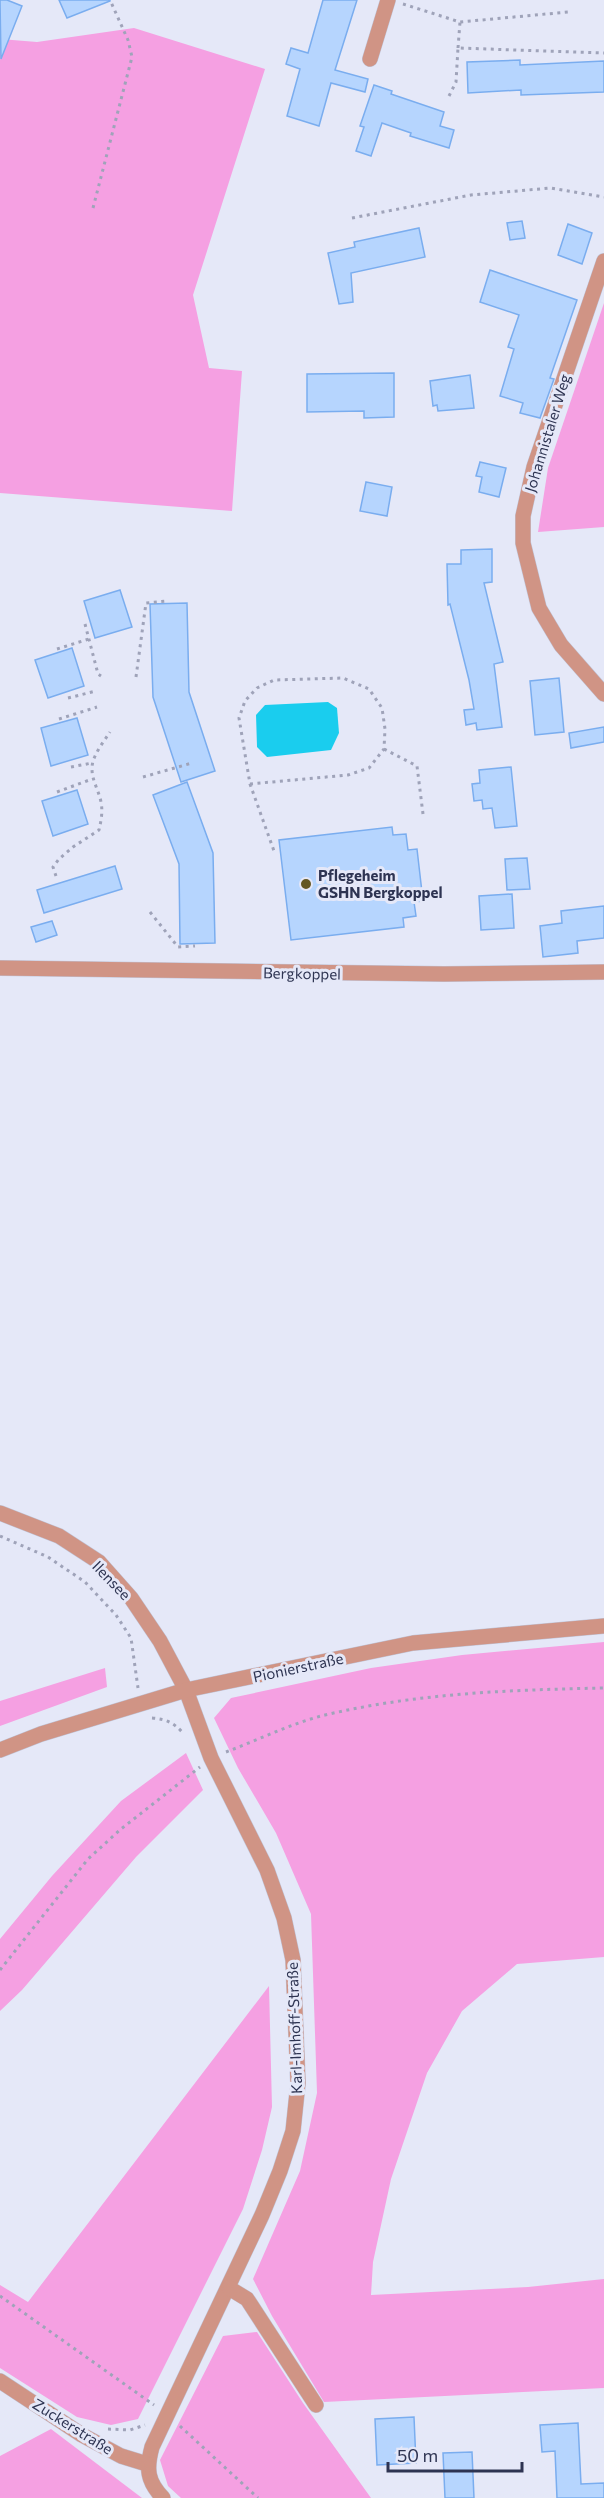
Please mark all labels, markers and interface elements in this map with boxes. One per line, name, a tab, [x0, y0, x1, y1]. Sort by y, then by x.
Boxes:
street label: Johannistaler Weg	[520, 372, 574, 494]
place label: Pflegeheim GSHN Bergkoppel	[318, 866, 443, 901]
marker: Pflegeheim GSHN Bergkoppel	[299, 877, 313, 891]
street label: Bergkoppel	[263, 963, 341, 983]
street label: Ilensee	[89, 1557, 135, 1603]
street label: Pionierstraße	[251, 1649, 345, 1685]
street label: Karl-Imhoff-Straße	[283, 1962, 305, 2094]
street label: Zuckerstraße	[30, 2394, 116, 2458]
scale bar	[388, 2435, 522, 2473]
text: 50 m	[397, 2444, 438, 2466]

